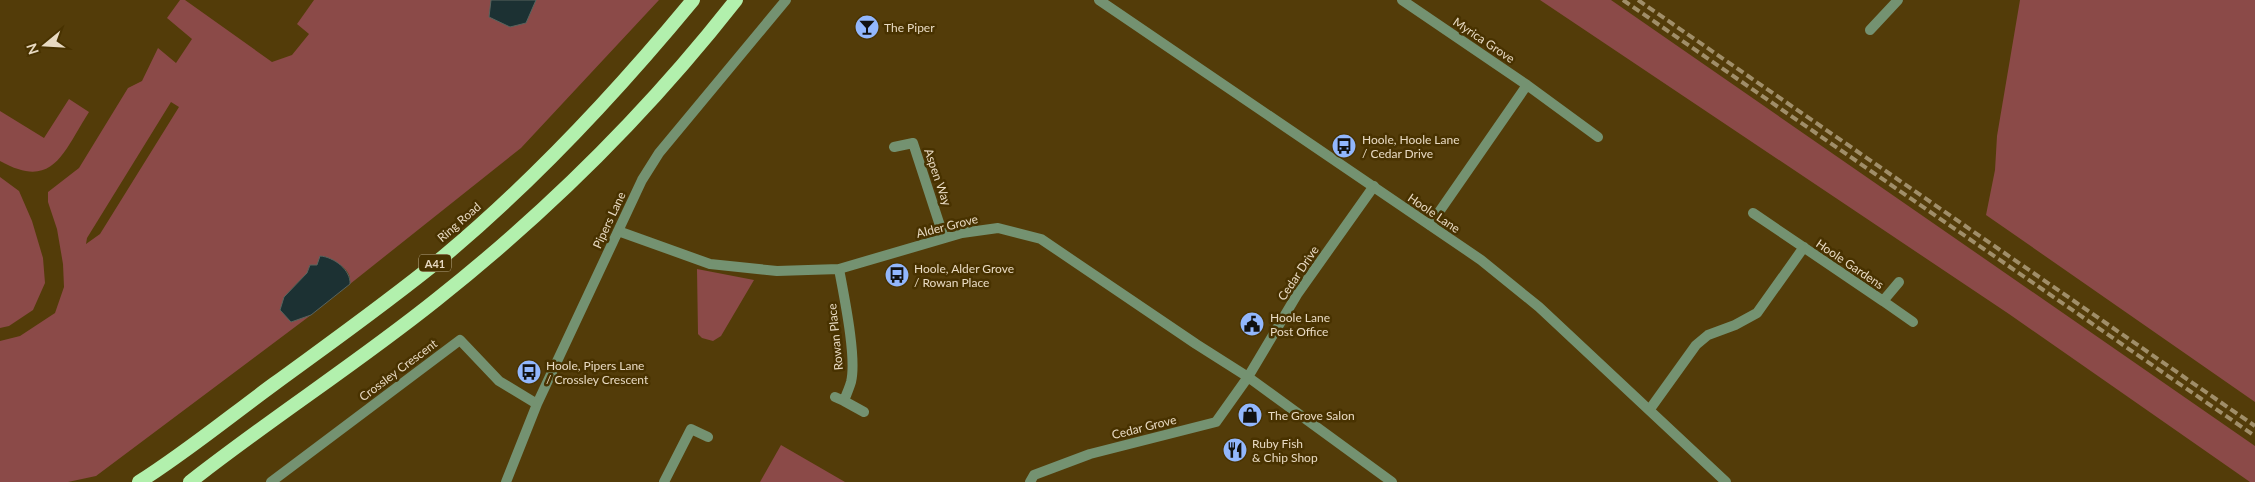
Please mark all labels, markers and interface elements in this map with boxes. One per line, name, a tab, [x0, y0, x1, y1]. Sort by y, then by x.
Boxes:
bar icon: The Piper	[854, 14, 880, 40]
street label: Myrica Grove	[1450, 14, 1518, 66]
north arrow	[20, 20, 70, 70]
place label: The Piper	[884, 20, 935, 35]
text: N	[22, 41, 42, 57]
place label: Hoole, Hoole Lane / Cedar Drive	[1362, 132, 1460, 161]
bus stop icon: Hoole, Hoole Lane / Cedar Drive	[1331, 133, 1357, 159]
street label: Aspen Way	[921, 146, 955, 208]
street label: Pipers Lane	[589, 189, 629, 251]
street label: Hoole Lane	[1405, 190, 1463, 236]
street label: Ring Road	[434, 199, 484, 245]
street label: Alder Grove	[915, 211, 979, 241]
street label: Hoole Gardens	[1813, 236, 1887, 292]
street label: Cedar Drive	[1274, 243, 1322, 303]
road number: A41	[419, 254, 451, 272]
place label: Hoole, Alder Grove / Rowan Place	[914, 261, 1014, 290]
bus stop icon: Hoole, Alder Grove / Rowan Place	[884, 262, 910, 288]
street label: Rowan Place	[824, 303, 846, 371]
place label: Hoole Lane Post Office	[1270, 310, 1330, 339]
public building icon: Hoole Lane Post Office	[1239, 311, 1265, 337]
street label: Crossley Crescent	[356, 335, 441, 404]
place label: Hoole, Pipers Lane / Crossley Crescent	[546, 358, 649, 387]
bus stop icon: Hoole, Pipers Lane / Crossley Crescent	[516, 359, 542, 385]
shop icon: The Grove Salon	[1237, 402, 1263, 428]
place label: The Grove Salon	[1268, 408, 1355, 423]
street label: Cedar Grove	[1110, 412, 1178, 442]
place label: Ruby Fish & Chip Shop	[1252, 436, 1318, 465]
restaurant icon: Ruby Fish & Chip Shop	[1222, 437, 1248, 463]

